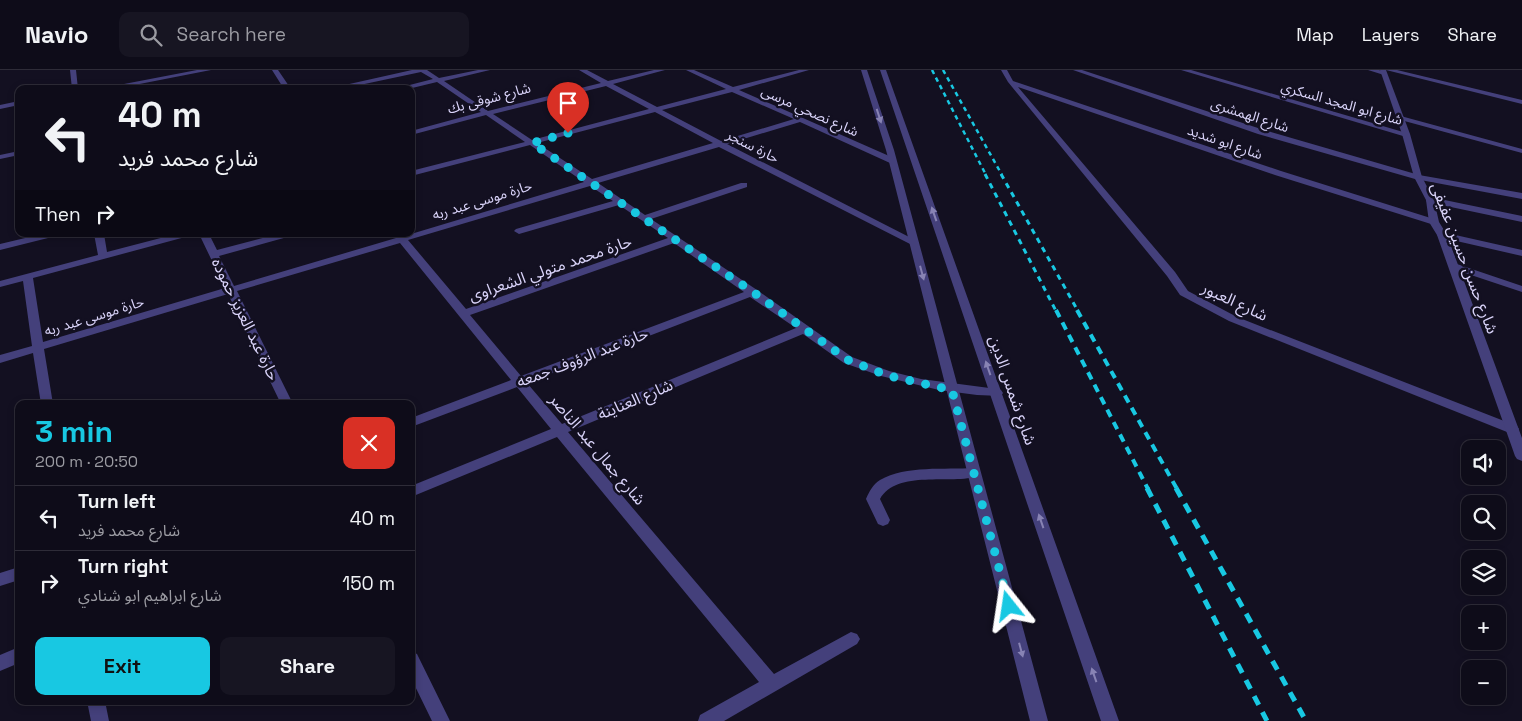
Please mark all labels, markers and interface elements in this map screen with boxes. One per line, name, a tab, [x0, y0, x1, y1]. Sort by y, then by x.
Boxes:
search box	[119, 12, 469, 57]
text: Navio	[25, 19, 89, 50]
icon: search	[137, 21, 165, 49]
text: Search here	[177, 22, 286, 47]
text: Map	[1296, 23, 1334, 46]
text: Layers	[1362, 23, 1419, 46]
text: Share	[1447, 23, 1497, 46]
street label: شارع ابو المجد السكري	[1279, 77, 1405, 131]
street label: شارع شوقى بك	[445, 78, 533, 120]
pin	[547, 82, 589, 133]
street label: شارع نصحي مرسى	[758, 82, 861, 143]
icon: arrive	[554, 89, 582, 117]
text: 40 m	[118, 93, 202, 137]
street label: شارع الهمشرى	[1208, 94, 1291, 138]
icon: left	[35, 105, 100, 170]
one-way arrow	[876, 109, 883, 124]
street label: شارع ابو شديد	[1184, 121, 1265, 165]
street label: حارة سنجر	[723, 125, 782, 167]
text: شارع محمد فريد	[118, 144, 258, 172]
street label: حارة موسى عبد ربه	[430, 176, 534, 224]
street label: شارع حسن حسين عفيفى	[1424, 179, 1503, 338]
icon: right	[91, 200, 119, 228]
text: Then	[35, 202, 81, 227]
one-way arrow	[930, 207, 937, 222]
street label: حارة محمد متولي الشعراوى	[466, 231, 635, 308]
street label: حارة عبد العزيز حموده	[207, 254, 284, 384]
one-way arrow	[918, 265, 926, 280]
street label: شارع العبور	[1197, 277, 1271, 328]
street label: حارة موسى عبد ربه	[42, 292, 146, 340]
street label: حارة عبد الرؤوف جمعه	[513, 323, 651, 392]
street label: شارع شمس الدين	[982, 333, 1041, 448]
one-way arrow	[984, 360, 992, 375]
street label: شارع العناينة	[594, 374, 677, 427]
street label: شارع جمال عبد الناصر	[543, 389, 650, 511]
text: 3 min	[35, 412, 113, 451]
button: close	[343, 417, 395, 469]
map controls	[1461, 440, 1506, 705]
button: sound	[1461, 440, 1506, 485]
text: 200 m · 20:50	[35, 451, 138, 472]
text: Turn left	[78, 489, 156, 514]
button: search	[1461, 495, 1506, 540]
icon: left	[35, 504, 63, 532]
text: 40 m	[350, 506, 395, 531]
one-way arrow	[1037, 514, 1044, 529]
text: شارع محمد فريد	[78, 520, 180, 541]
button: layers	[1461, 550, 1506, 595]
text: Turn right	[78, 554, 168, 579]
icon: right	[35, 569, 63, 597]
text: 150 m	[342, 571, 395, 596]
position arrow	[982, 579, 1034, 631]
text: شارع ابراهيم ابو شنادي	[78, 585, 222, 606]
button: +	[1461, 605, 1506, 650]
button: Exit	[35, 637, 210, 695]
button: Share	[220, 637, 395, 695]
one-way arrow	[1017, 643, 1025, 658]
button: −	[1461, 660, 1506, 705]
one-way arrow	[1090, 667, 1098, 682]

